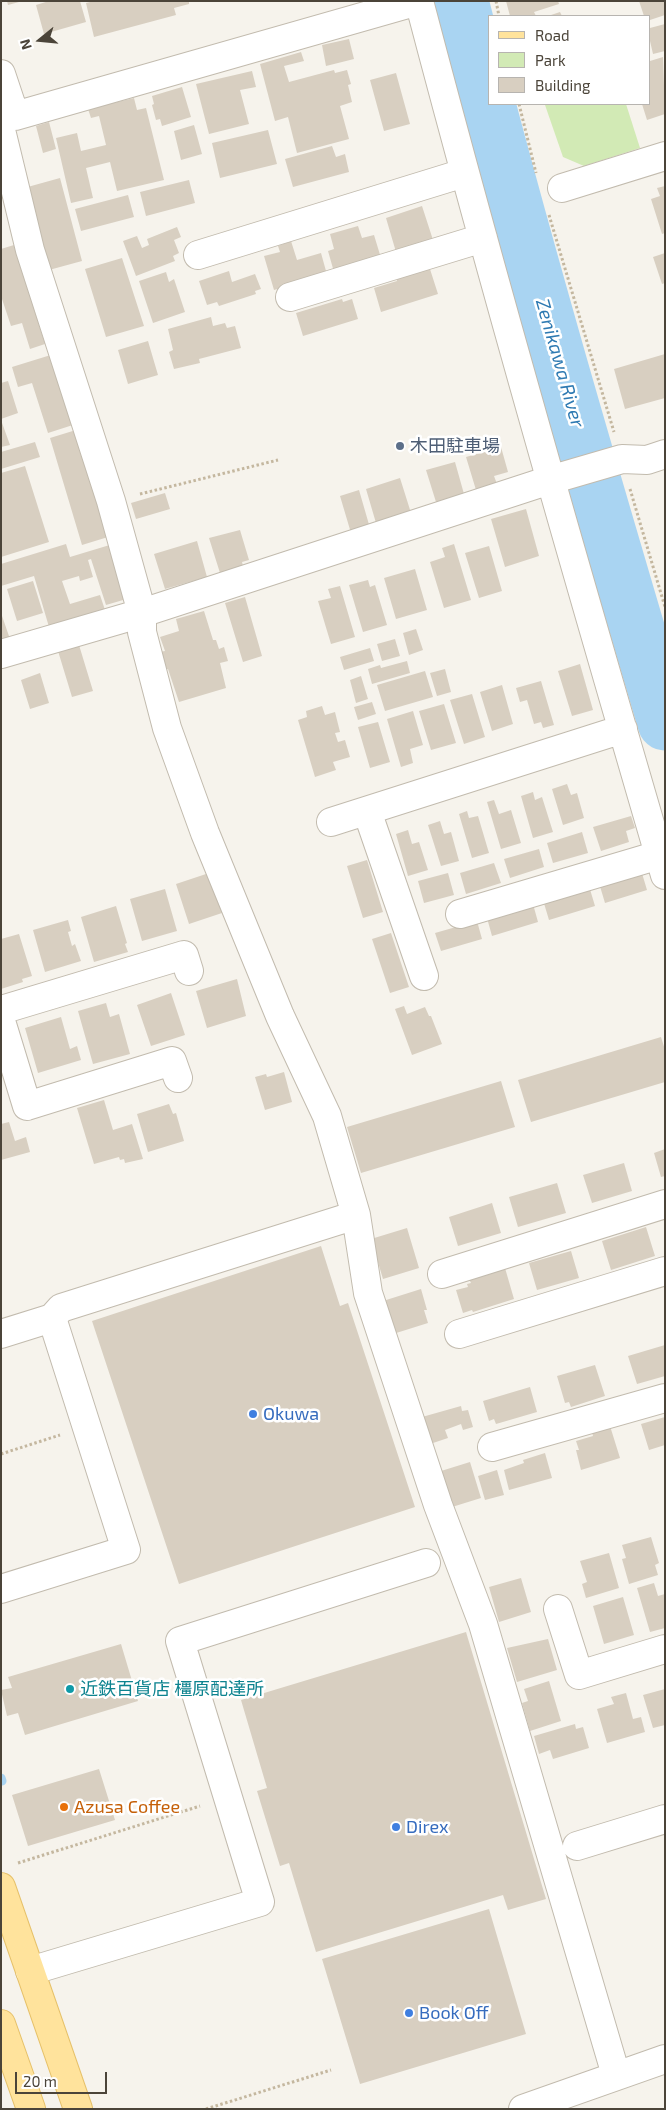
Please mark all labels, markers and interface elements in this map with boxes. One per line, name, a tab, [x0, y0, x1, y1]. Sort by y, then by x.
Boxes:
north arrow	[15, 15, 65, 65]
legend	[488, 15, 651, 105]
text: Road	[535, 26, 570, 44]
text: N	[16, 37, 35, 52]
text: Park	[535, 51, 566, 69]
text: Building	[535, 76, 590, 94]
water label: Zenikawa River	[531, 296, 589, 430]
place label: 木田駐車場	[410, 435, 500, 457]
marker: 木田駐車場	[394, 440, 406, 452]
place label: Okuwa	[263, 1403, 319, 1425]
marker: Okuwa	[247, 1408, 259, 1420]
place label: 近鉄百貨店 橿原配達所	[80, 1678, 264, 1700]
marker: 近鉄百貨店 橿原配達所	[64, 1683, 76, 1695]
place label: Azusa Coffee	[74, 1796, 180, 1818]
marker: Azusa Coffee	[58, 1801, 70, 1813]
place label: Direx	[406, 1816, 449, 1838]
marker: Direx	[390, 1821, 402, 1833]
place label: Book Off	[419, 2002, 489, 2024]
marker: Book Off	[403, 2007, 415, 2019]
scale bar	[18, 2062, 110, 2094]
text: 20 m	[23, 2072, 57, 2090]

